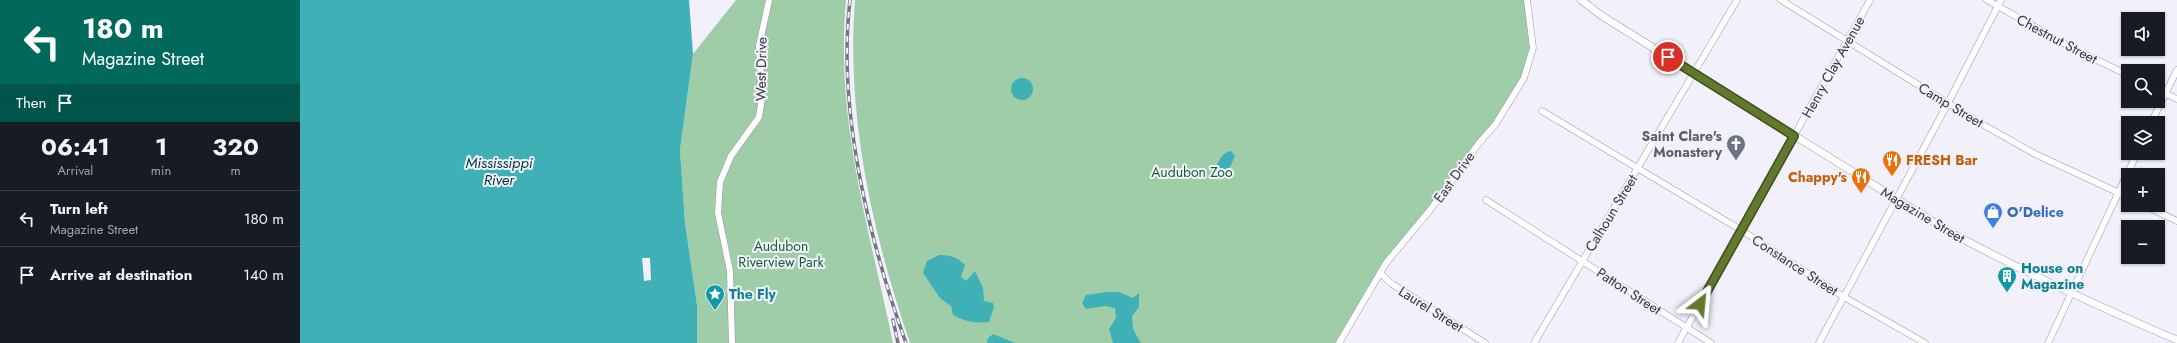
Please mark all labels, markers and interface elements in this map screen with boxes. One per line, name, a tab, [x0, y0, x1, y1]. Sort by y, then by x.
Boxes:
text: 180 m	[82, 8, 164, 49]
street label: Chestnut Street	[2013, 9, 2101, 69]
street label: Henry Clay Avenue	[1797, 12, 1869, 122]
map controls	[2121, 12, 2165, 264]
button: sound	[2121, 12, 2165, 56]
icon: left	[16, 16, 68, 68]
street label: West Drive	[750, 37, 772, 101]
pin	[1651, 40, 1685, 74]
text: Magazine Street	[82, 46, 204, 72]
icon: arrive	[1657, 46, 1679, 68]
button: search	[2121, 64, 2165, 108]
street label: Camp Street	[1915, 78, 1988, 133]
text: Then	[16, 92, 46, 114]
icon: arrive	[54, 92, 76, 114]
button: layers	[2121, 116, 2165, 160]
place label: Saint Clare's Monastery	[1642, 126, 1723, 162]
text: 06:41	[41, 129, 110, 164]
text: 1	[155, 129, 167, 164]
text: 320	[212, 129, 259, 164]
church icon: Saint Clare's Monastery	[1725, 133, 1747, 161]
street label: East Drive	[1429, 147, 1479, 207]
restaurant icon: FRESH Bar	[1881, 149, 1903, 177]
place label: FRESH Bar	[1906, 150, 1978, 170]
water label: Mississippi River	[466, 152, 533, 191]
text: Arrival	[58, 161, 93, 180]
text: min	[151, 161, 171, 180]
text: m	[231, 161, 241, 180]
park label: Audubon Zoo	[1151, 162, 1233, 182]
restaurant icon: Chappy's	[1850, 166, 1872, 194]
place label: Chappy's	[1788, 167, 1848, 187]
button: +	[2121, 168, 2165, 212]
street label: Calhoun Street	[1580, 170, 1642, 255]
street label: Magazine Street	[1877, 182, 1969, 248]
text: Turn left	[50, 198, 108, 220]
shop icon: O'Delice	[1982, 201, 2004, 229]
place label: O'Delice	[2007, 202, 2064, 222]
icon: left	[16, 208, 38, 230]
text: 180 m	[244, 208, 284, 230]
text: Magazine Street	[50, 220, 138, 239]
button: −	[2121, 220, 2165, 264]
street label: Constance Street	[1748, 230, 1843, 301]
park label: Audubon Riverview Park	[738, 236, 824, 272]
place label: House on Magazine	[2021, 258, 2084, 294]
street label: Patton Street	[1593, 263, 1666, 320]
icon: arrive	[16, 264, 38, 286]
text: Arrive at destination	[50, 264, 192, 286]
text: 140 m	[243, 264, 284, 286]
building icon: House on Magazine	[1996, 265, 2018, 293]
street label: Laurel Street	[1395, 281, 1468, 337]
place icon: The Fly	[704, 283, 726, 311]
position arrow	[1679, 283, 1721, 325]
place label: The Fly	[729, 284, 777, 304]

